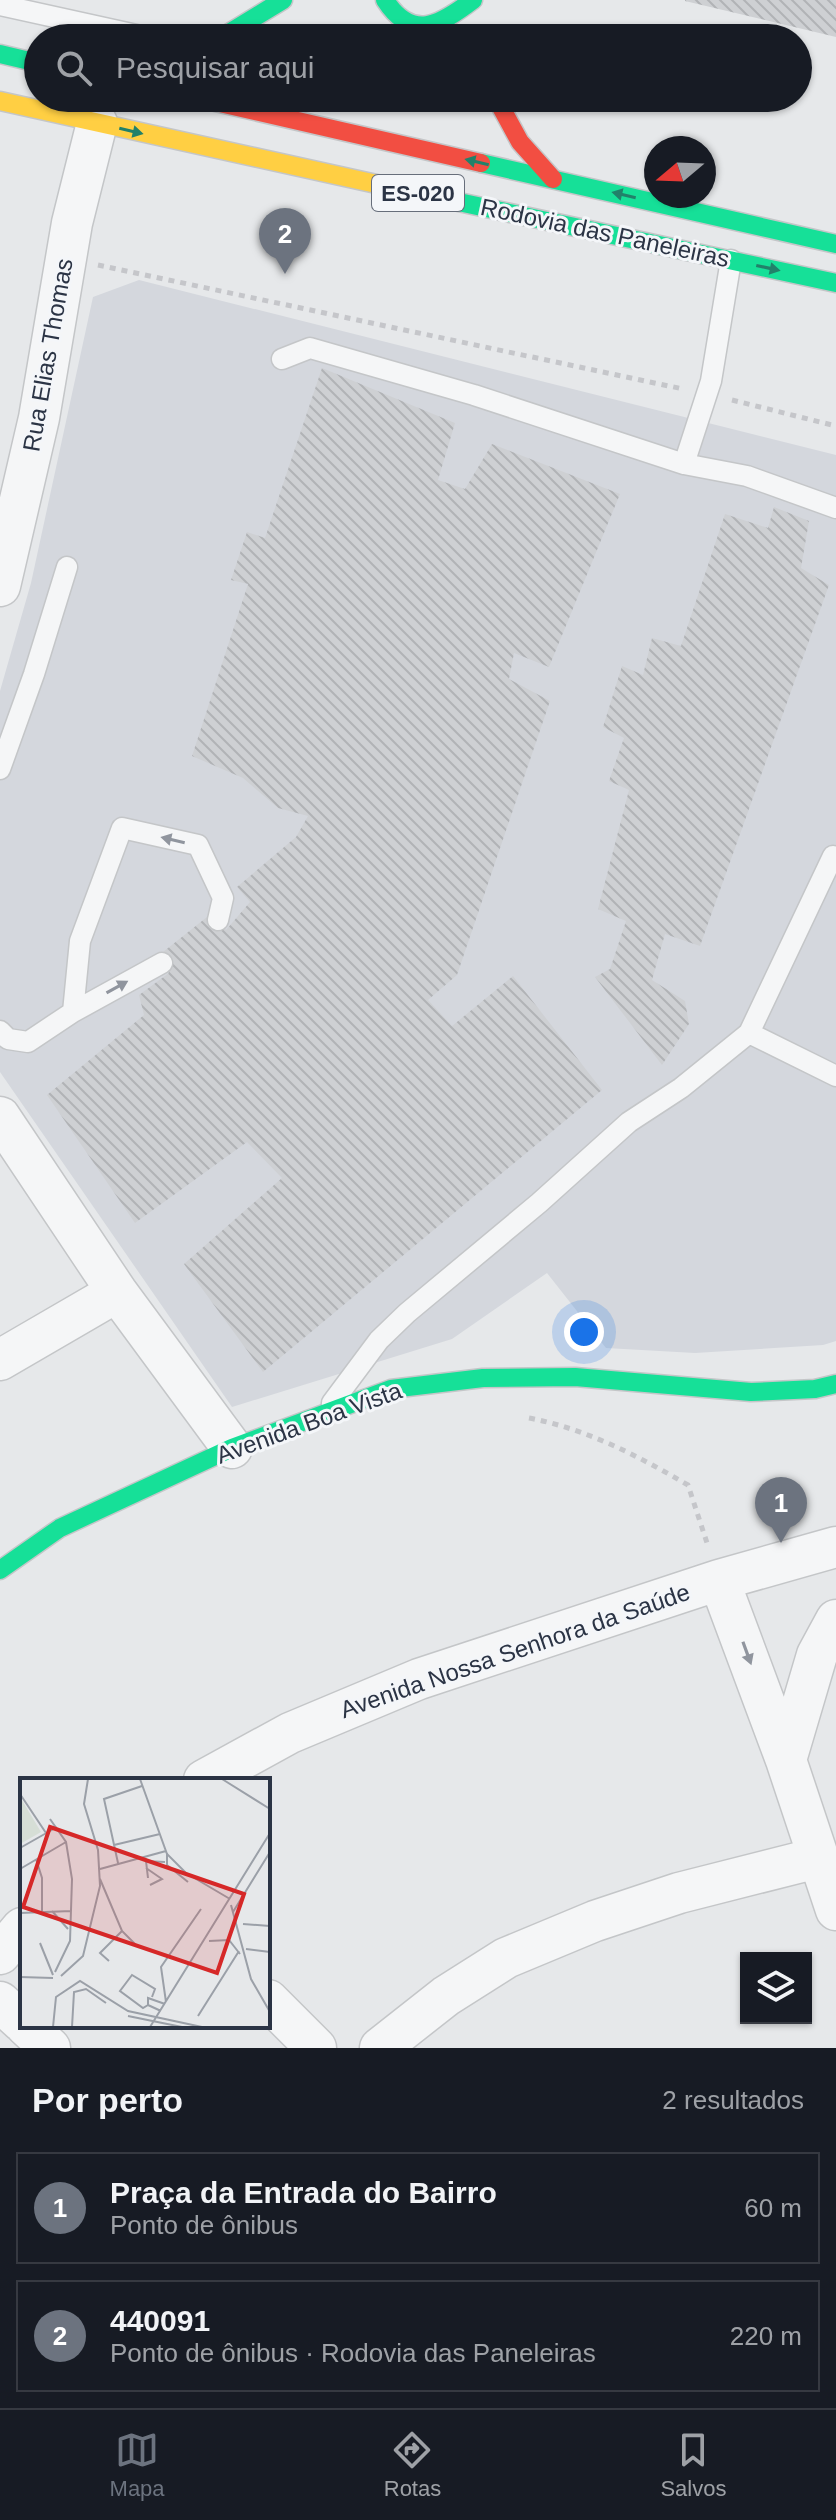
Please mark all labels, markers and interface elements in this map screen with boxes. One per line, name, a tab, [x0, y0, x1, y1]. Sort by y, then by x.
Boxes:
search box	[24, 24, 812, 112]
icon: search	[52, 46, 96, 90]
text: Pesquisar aqui	[116, 51, 314, 84]
one-way arrow	[118, 125, 143, 138]
north arrow	[644, 136, 716, 208]
one-way arrow	[465, 155, 490, 167]
road number: ES-020	[372, 175, 464, 211]
one-way arrow	[611, 188, 636, 201]
street label: Rodovia das Paneleiras	[478, 193, 732, 272]
pin: 2	[259, 208, 311, 274]
street label: Rua Elias Thomas	[17, 256, 78, 454]
one-way arrow	[756, 262, 781, 275]
one-way arrow	[160, 833, 185, 846]
one-way arrow	[106, 981, 129, 994]
your location	[564, 1312, 604, 1352]
street label: Avenida Boa Vista	[212, 1376, 406, 1469]
pin: 1	[755, 1477, 807, 1543]
street label: Avenida Nossa Senhora da Saúde	[337, 1578, 693, 1723]
one-way arrow	[741, 1641, 754, 1665]
inset map	[20, 1778, 270, 2028]
map controls	[740, 1952, 812, 2024]
button: layers	[740, 1952, 812, 2024]
text: Por perto	[32, 2081, 183, 2119]
text: 2 resultados	[662, 2085, 804, 2115]
text: Praça da Entrada do Bairro	[110, 2176, 497, 2209]
text: 1	[53, 2193, 67, 2223]
text: 60 m	[744, 2193, 802, 2223]
text: Ponto de ônibus	[110, 2210, 298, 2240]
text: 440091	[110, 2304, 210, 2337]
text: 2	[53, 2321, 67, 2351]
text: 220 m	[730, 2321, 802, 2351]
text: Ponto de ônibus · Rodovia das Paneleiras	[110, 2338, 596, 2368]
tab: Mapa	[110, 2428, 165, 2502]
tab: Rotas	[384, 2428, 441, 2502]
tab: Salvos	[660, 2428, 726, 2502]

